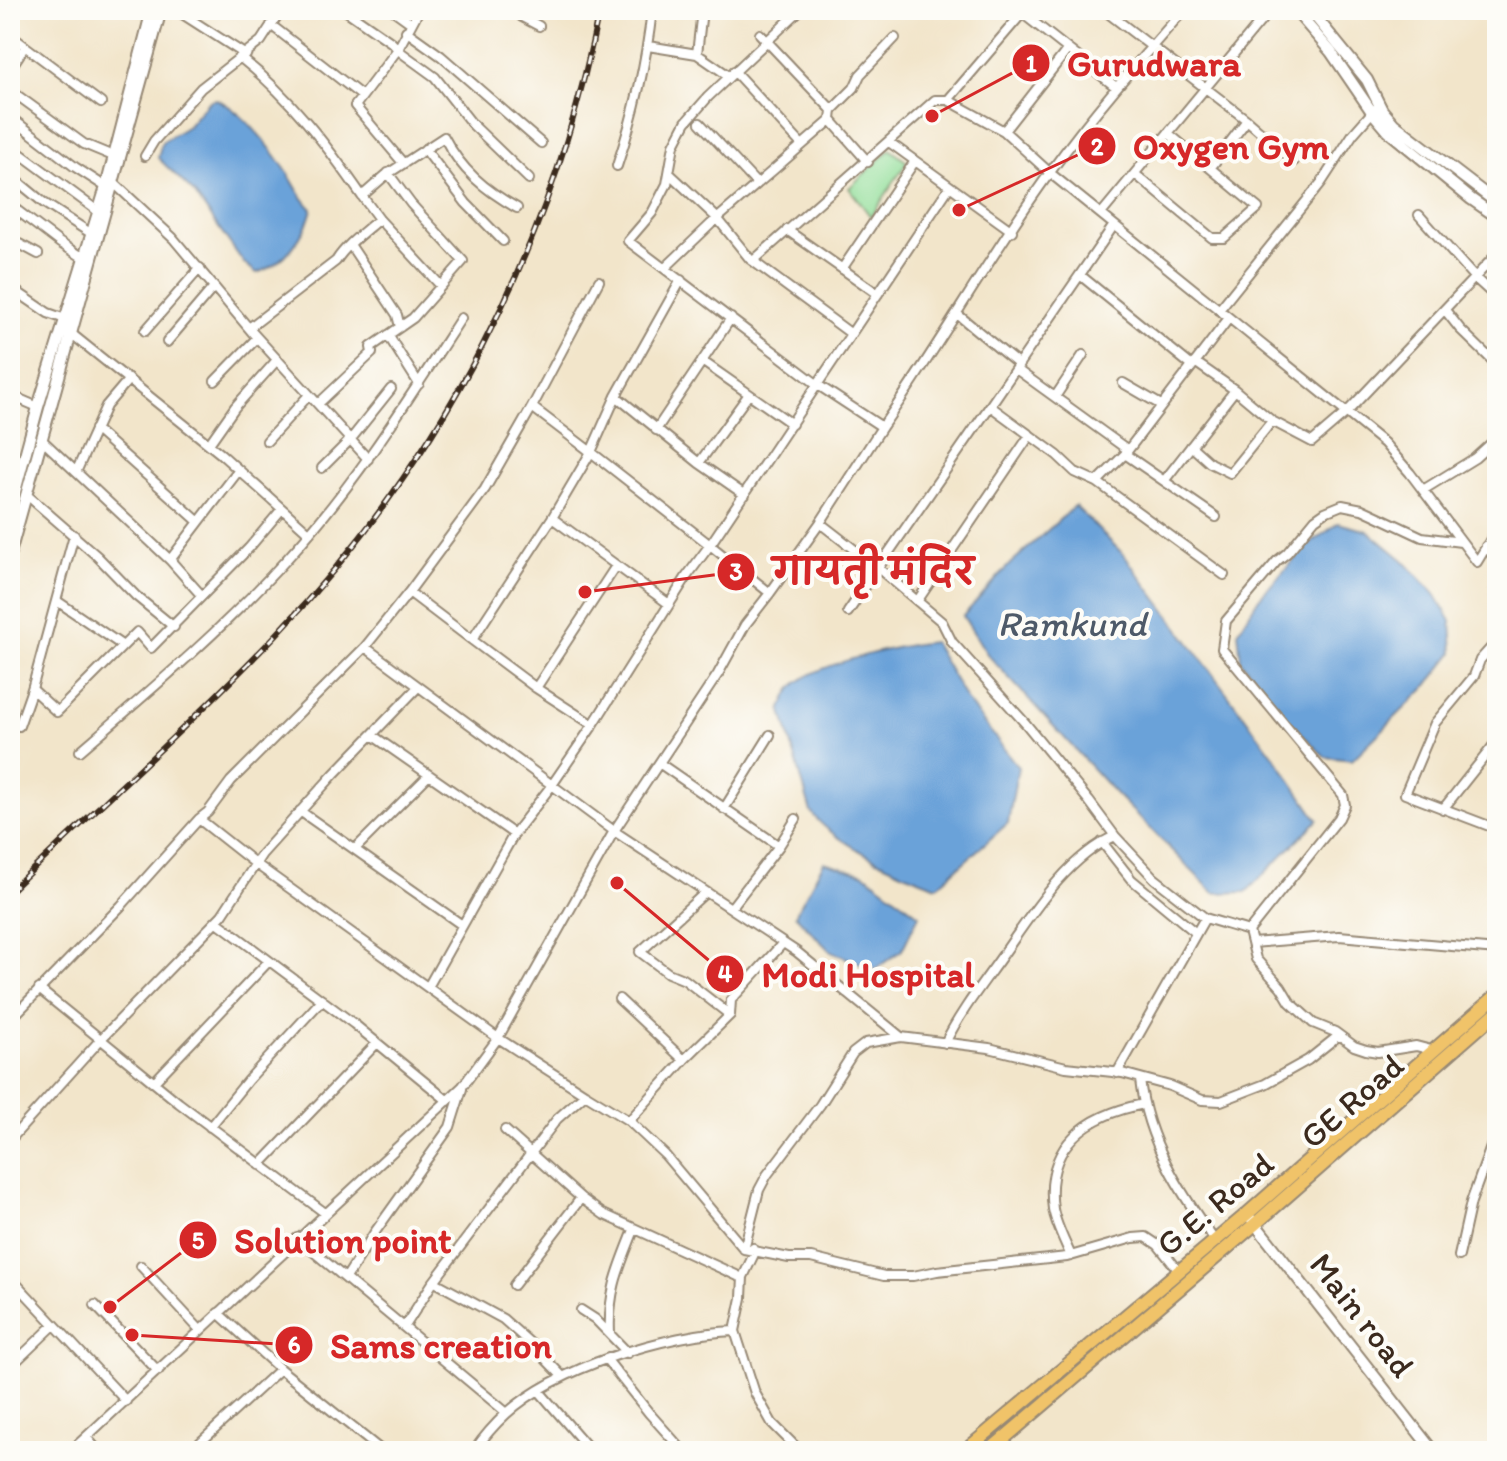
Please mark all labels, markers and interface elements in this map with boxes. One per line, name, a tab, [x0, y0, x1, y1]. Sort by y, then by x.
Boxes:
callout: Gurudwara	[1011, 33, 1257, 93]
text: Gurudwara	[1067, 42, 1241, 85]
text: 1	[1025, 49, 1037, 78]
callout: Oxygen Gym	[1077, 116, 1344, 176]
text: Oxygen Gym	[1133, 125, 1330, 168]
text: 2	[1091, 132, 1104, 161]
callout: गायतृी मंदिर	[716, 542, 989, 602]
text: गायतृी मंदिर	[770, 543, 977, 600]
text: 3	[729, 557, 743, 586]
water label: Ramkund	[997, 602, 1150, 645]
callout: Modi Hospital	[705, 944, 990, 1004]
text: Modi Hospital	[762, 953, 975, 996]
text: 4	[718, 959, 733, 988]
street label: GE Road	[1292, 1045, 1412, 1157]
street label: G.E. Road	[1148, 1143, 1282, 1265]
callout: Solution point	[178, 1210, 468, 1270]
text: Solution point	[234, 1219, 452, 1262]
text: 5	[192, 1226, 205, 1255]
street label: Main road	[1301, 1245, 1423, 1386]
callout: Sams creation	[274, 1315, 567, 1375]
text: Sams creation	[330, 1324, 552, 1367]
text: 6	[288, 1330, 301, 1359]

